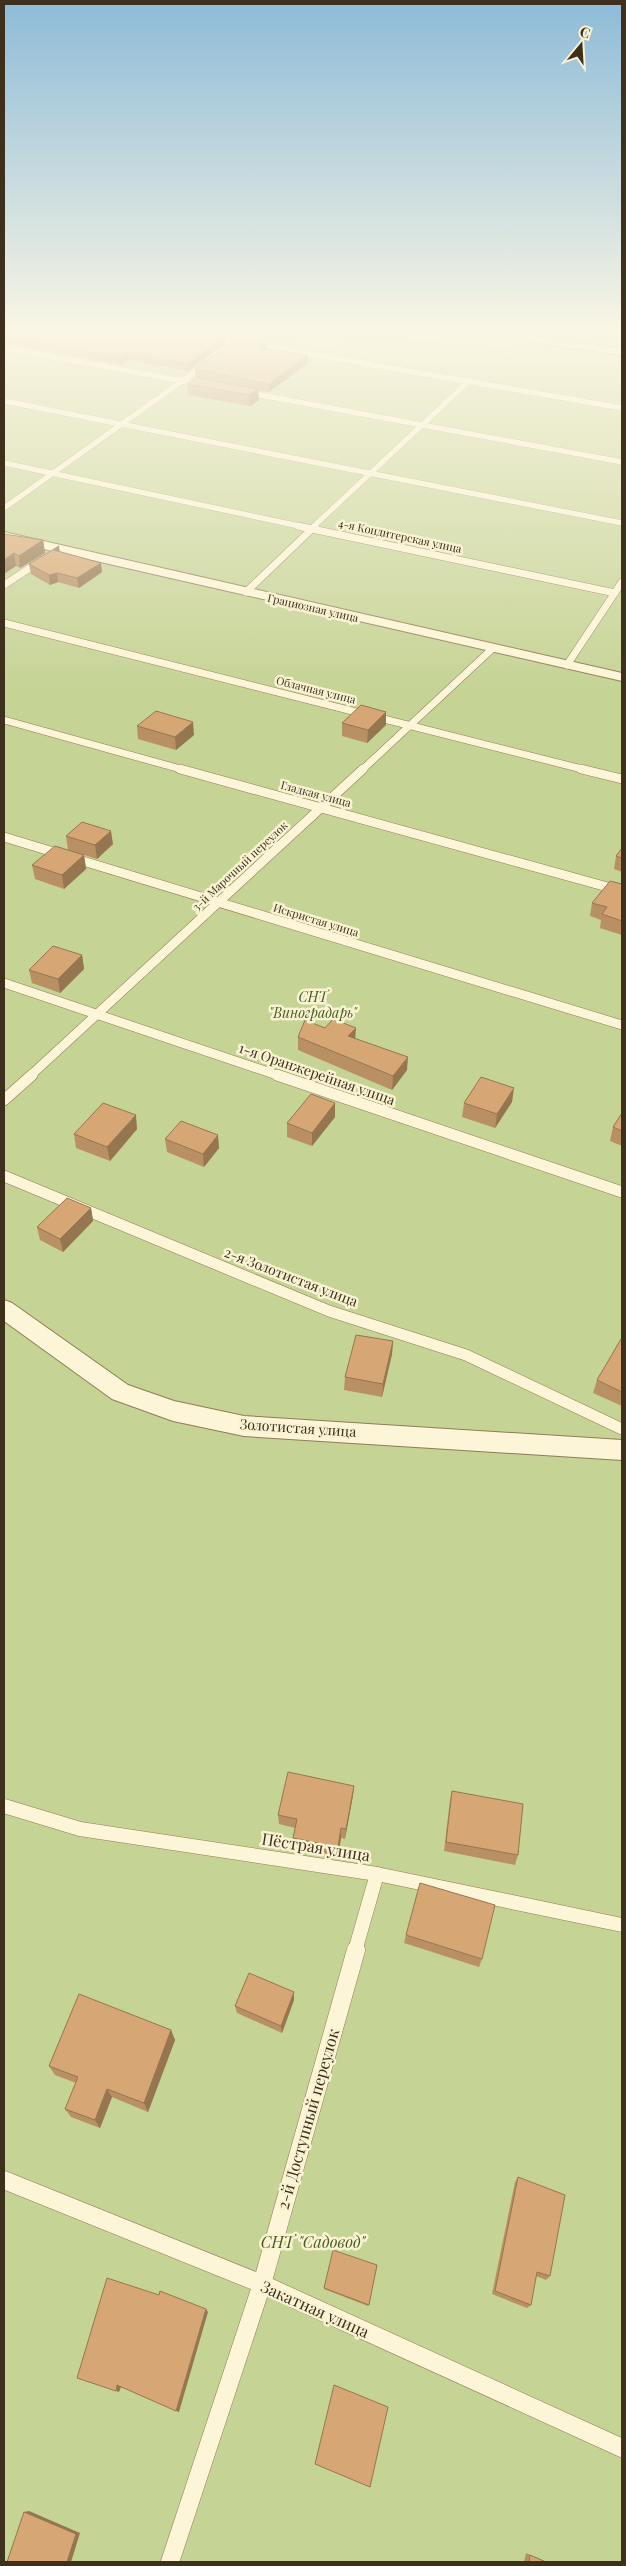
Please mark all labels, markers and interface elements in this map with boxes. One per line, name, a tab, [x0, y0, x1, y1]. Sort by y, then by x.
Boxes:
north arrow	[556, 20, 606, 70]
text: С	[578, 22, 593, 43]
street label: 4-я Кондитерская улица	[337, 515, 464, 556]
street label: Грациозная улица	[266, 590, 361, 625]
street label: Облачная улица	[275, 672, 358, 707]
street label: Гладкая улица	[279, 777, 353, 810]
street label: 3-й Марочный переулок	[189, 817, 291, 914]
street label: Искристая улица	[272, 899, 361, 940]
park label: СНТ "Виноградарь"	[269, 987, 358, 1022]
street label: 1-я Оранжерейная улица	[237, 1038, 398, 1109]
street label: 2-я Золотистая улица	[222, 1242, 361, 1311]
street label: Золотистая улица	[239, 1414, 357, 1441]
street label: Пёстрая улица	[260, 1828, 372, 1865]
street label: 2-й Доступный переулок	[272, 2026, 343, 2212]
park label: СНТ "Садовод"	[261, 2231, 367, 2252]
street label: Закатная улица	[258, 2275, 373, 2342]

